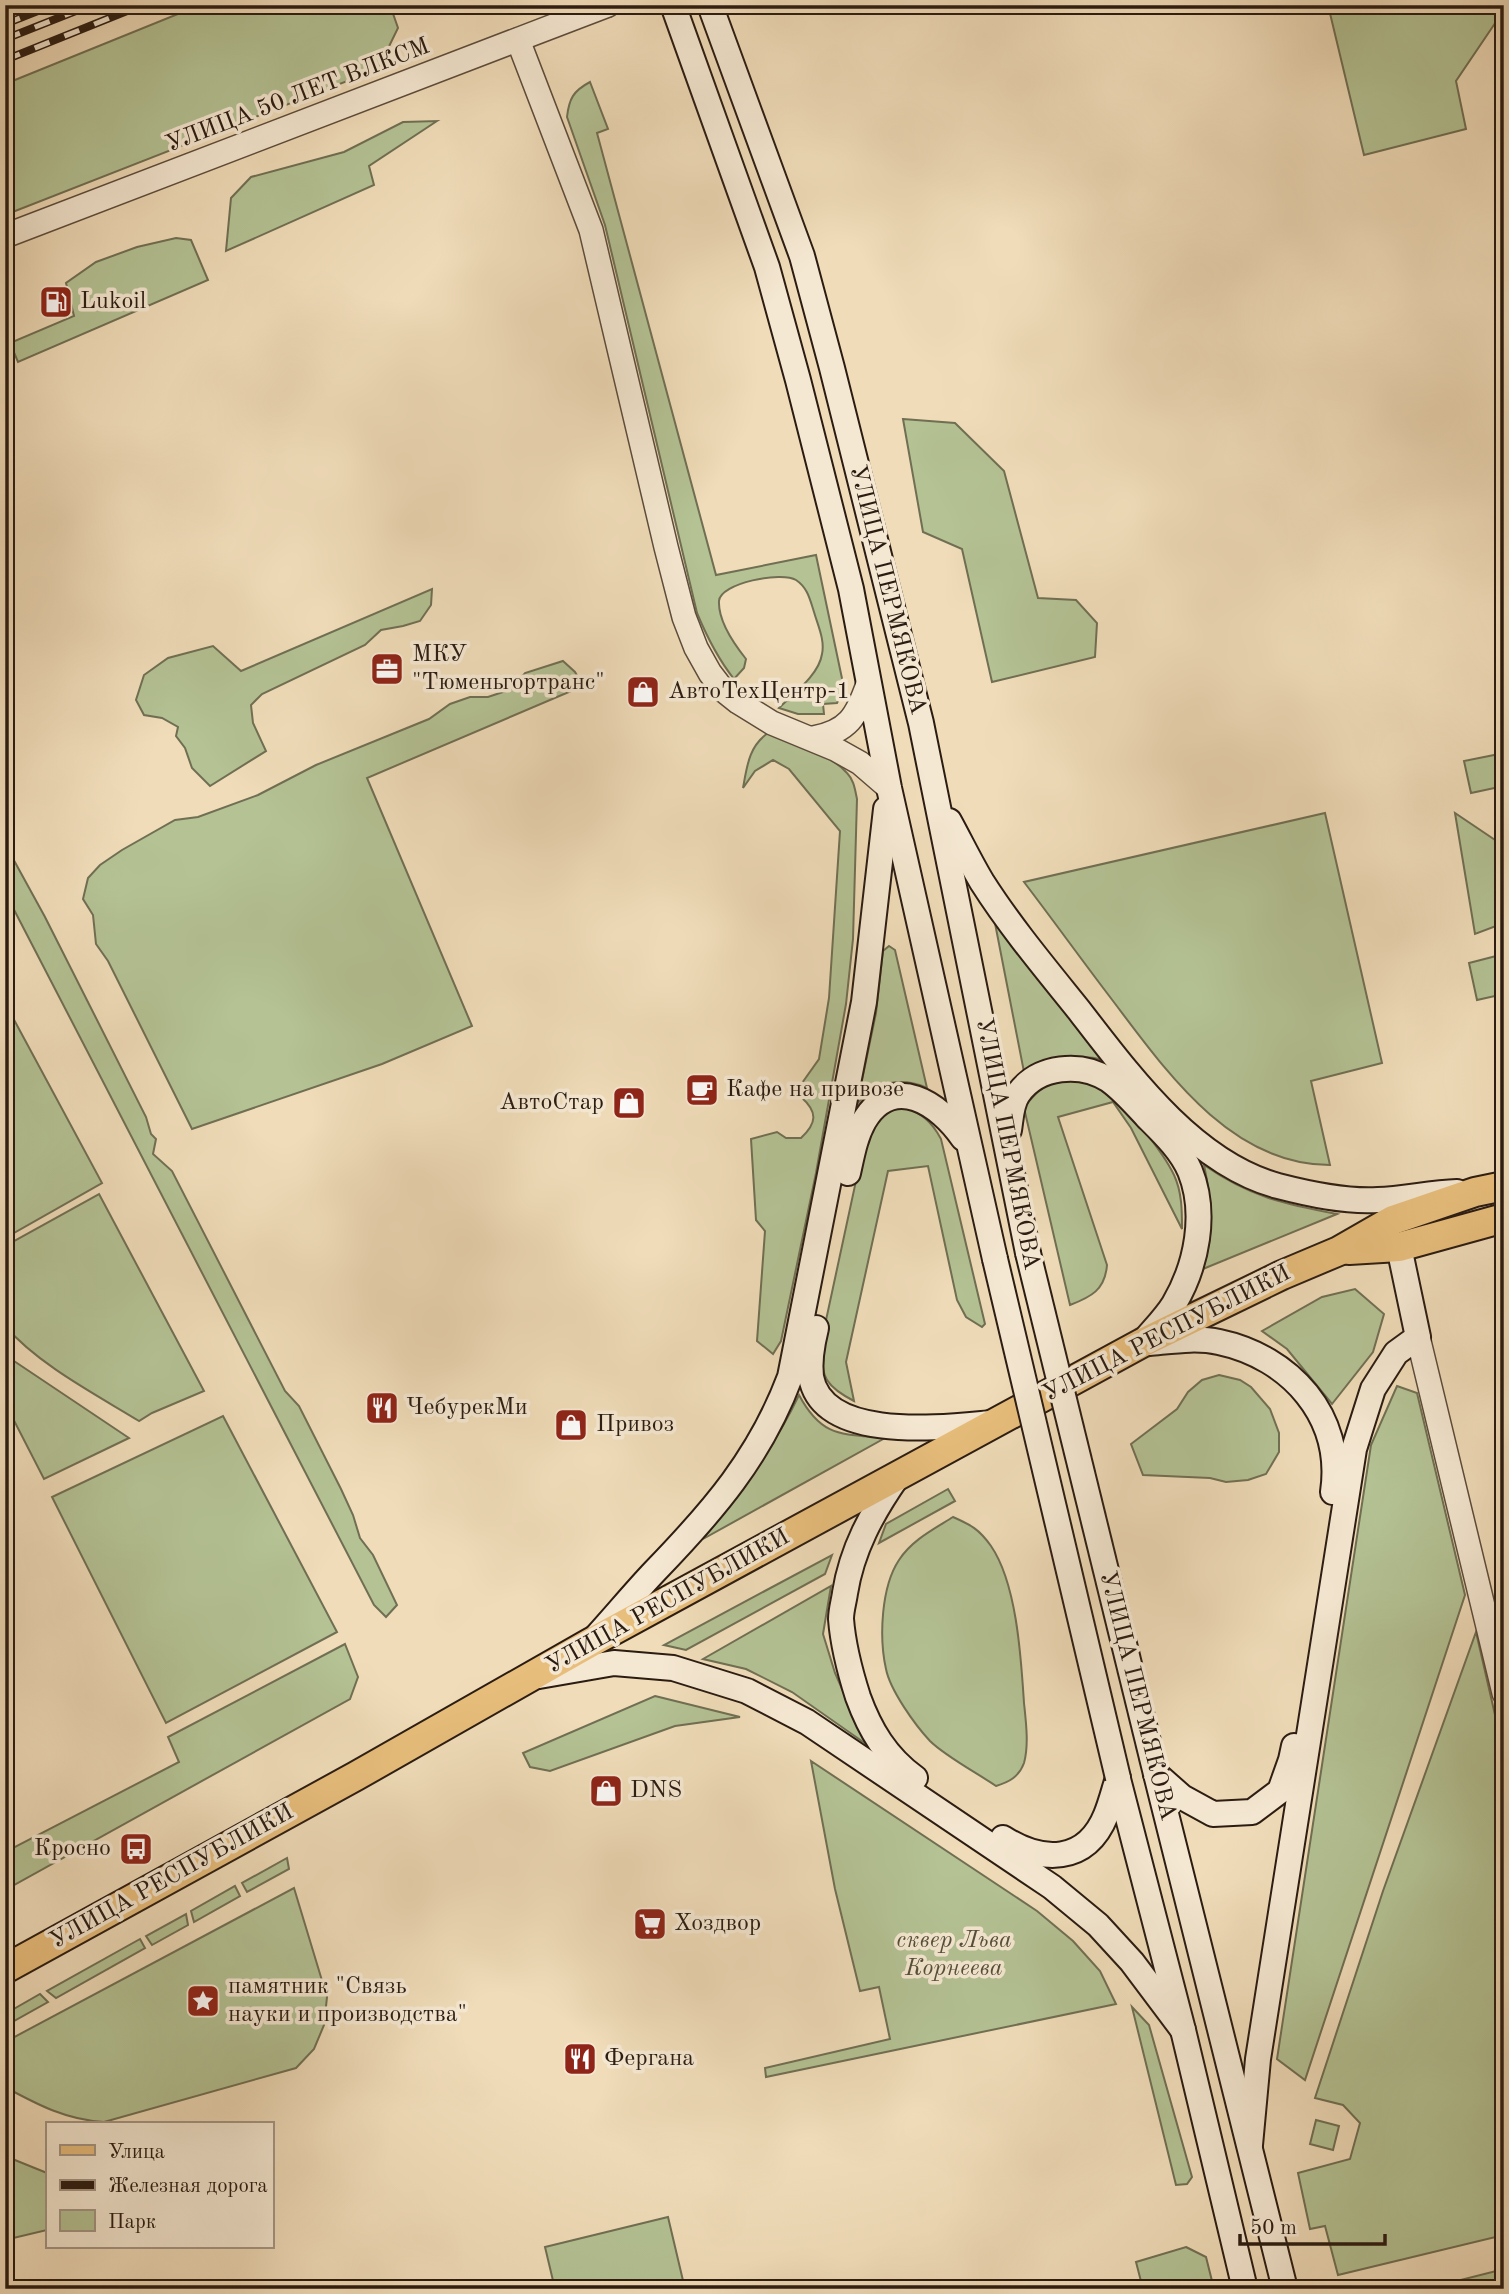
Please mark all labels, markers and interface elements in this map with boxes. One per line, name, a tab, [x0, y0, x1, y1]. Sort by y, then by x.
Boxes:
street label: УЛИЦА 50 ЛЕТ ВЛКСМ	[163, 35, 433, 157]
fuel station icon: Lukoil	[37, 283, 75, 321]
place label: Lukoil	[80, 290, 146, 314]
street label: УЛИЦА ПЕРМЯКОВА	[844, 463, 930, 717]
place label: МКУ "Тюменьгортранс"	[412, 643, 605, 695]
office icon: МКУ "Тюменьгортранс"	[368, 650, 406, 688]
shop icon: АвтоТехЦентр-1	[624, 673, 662, 711]
place label: АвтоТехЦентр-1	[668, 680, 850, 704]
street label: УЛИЦА ПЕРМЯКОВА	[971, 1016, 1043, 1272]
cafe icon: Кафе на привозе	[683, 1071, 721, 1109]
place label: Кафе на привозе	[726, 1078, 904, 1102]
shop icon: АвтоСтар	[610, 1084, 648, 1122]
place label: АвтоСтар	[499, 1091, 604, 1115]
street label: УЛИЦА РЕСПУБЛИКИ	[1039, 1261, 1295, 1407]
restaurant icon: ЧебурекМи	[363, 1389, 401, 1427]
place label: ЧебурекМи	[406, 1396, 528, 1420]
shop icon: Привоз	[552, 1406, 590, 1444]
place label: Привоз	[596, 1413, 674, 1437]
street label: УЛИЦА РЕСПУБЛИКИ	[542, 1525, 794, 1679]
street label: УЛИЦА ПЕРМЯКОВА	[1094, 1569, 1180, 1823]
shop icon: DNS	[587, 1772, 625, 1810]
place label: DNS	[630, 1779, 682, 1803]
street label: УЛИЦА РЕСПУБЛИКИ	[46, 1800, 298, 1954]
bus stop icon: Кросно	[117, 1830, 155, 1868]
place label: Кросно	[34, 1837, 111, 1861]
supermarket icon: Хоздвор	[631, 1905, 669, 1943]
place label: Хоздвор	[674, 1912, 761, 1936]
park label: сквер Льва Корнеева	[896, 1929, 1012, 1981]
place label: памятник "Связь науки и производства"	[228, 1975, 467, 2027]
place icon: памятник "Связь науки и производства"	[184, 1982, 222, 2020]
restaurant icon: Фергана	[561, 2040, 599, 2078]
place label: Фергана	[604, 2047, 694, 2071]
legend	[46, 2122, 273, 2248]
text: Улица	[108, 2142, 165, 2163]
text: Железная дорога	[108, 2176, 268, 2197]
scale bar	[1240, 2203, 1385, 2247]
text: Парк	[108, 2212, 157, 2233]
text: 50 m	[1250, 2218, 1297, 2239]

